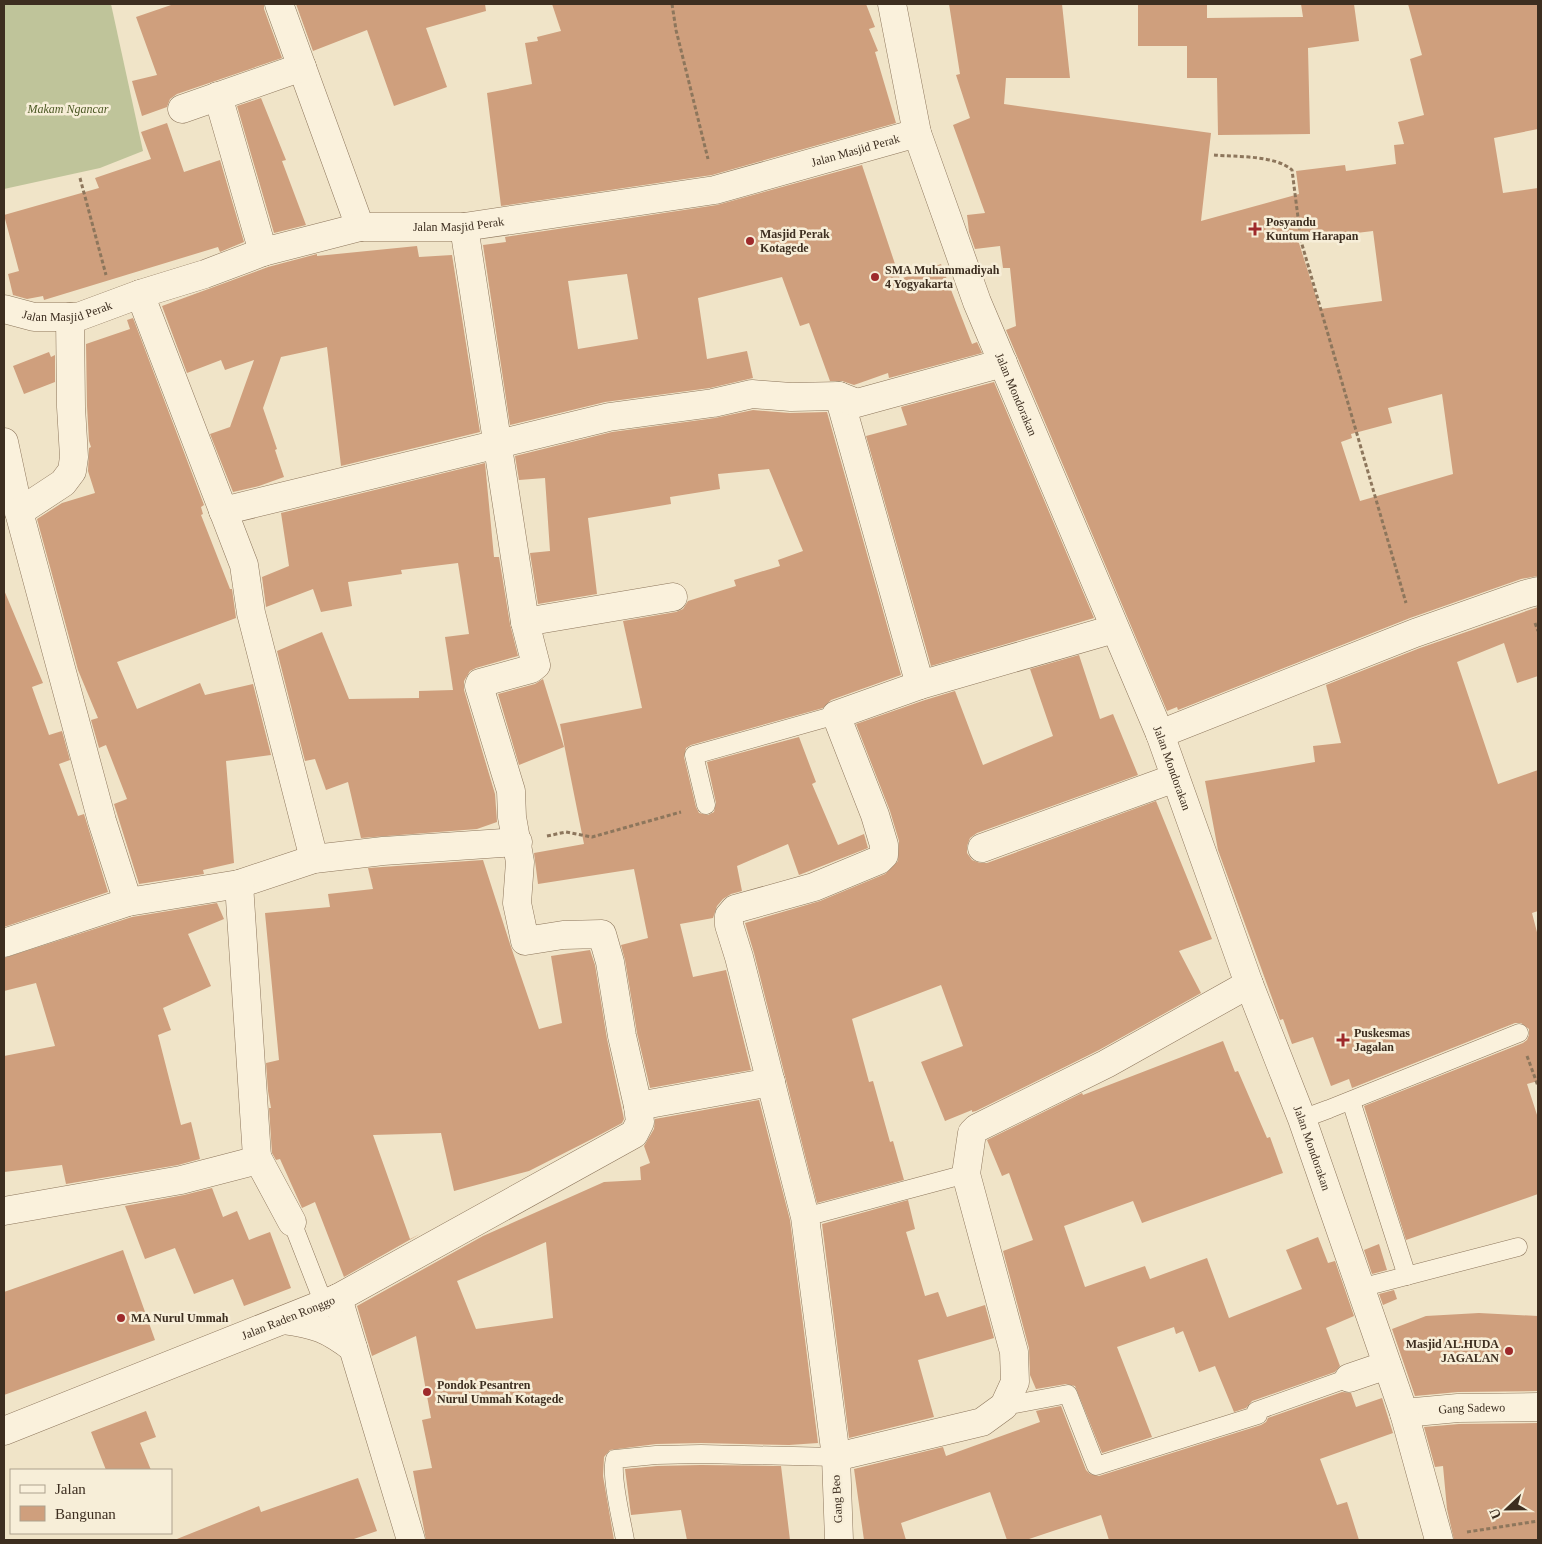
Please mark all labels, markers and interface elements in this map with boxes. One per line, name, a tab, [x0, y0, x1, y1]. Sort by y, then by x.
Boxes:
park label: Makam Ngancar	[27, 102, 109, 116]
street label: Jalan Masjid Perak	[810, 131, 901, 170]
street label: Jalan Masjid Perak	[413, 214, 505, 234]
place label: Posyandu Kuntum Harapan	[1266, 215, 1359, 243]
marker: Posyandu Kuntum Harapan	[1248, 222, 1262, 236]
place label: Masjid Perak Kotagede	[760, 227, 830, 255]
marker: Masjid Perak Kotagede	[744, 235, 756, 247]
place label: SMA Muhammadiyah 4 Yogyakarta	[885, 263, 1000, 291]
marker: SMA Muhammadiyah 4 Yogyakarta	[869, 271, 881, 283]
street label: Jalan Masjid Perak	[21, 298, 114, 324]
street label: Jalan Mondorakan	[992, 351, 1040, 438]
street label: Jalan Mondorakan	[1150, 724, 1194, 812]
place label: Puskesmas Jagalan	[1354, 1026, 1410, 1054]
marker: Puskesmas Jagalan	[1336, 1033, 1350, 1047]
street label: Jalan Mondorakan	[1290, 1104, 1333, 1192]
street label: Jalan Raden Ronggo	[240, 1293, 337, 1343]
place label: MA Nurul Ummah	[131, 1311, 229, 1325]
marker: MA Nurul Ummah	[115, 1312, 127, 1324]
place label: Masjid AL.HUDA JAGALAN	[1406, 1337, 1499, 1365]
marker: Masjid AL.HUDA JAGALAN	[1503, 1345, 1515, 1357]
place label: Pondok Pesantren Nurul Ummah Kotagede	[437, 1378, 564, 1406]
marker: Pondok Pesantren Nurul Ummah Kotagede	[421, 1386, 433, 1398]
street label: Gang Sadewo	[1438, 1400, 1505, 1417]
legend	[10, 1469, 172, 1534]
street label: Gang Beo	[829, 1475, 845, 1523]
text: Jalan	[55, 1481, 86, 1497]
north arrow	[1482, 1484, 1532, 1534]
text: Bangunan	[55, 1506, 116, 1522]
text: U	[1487, 1506, 1504, 1521]

